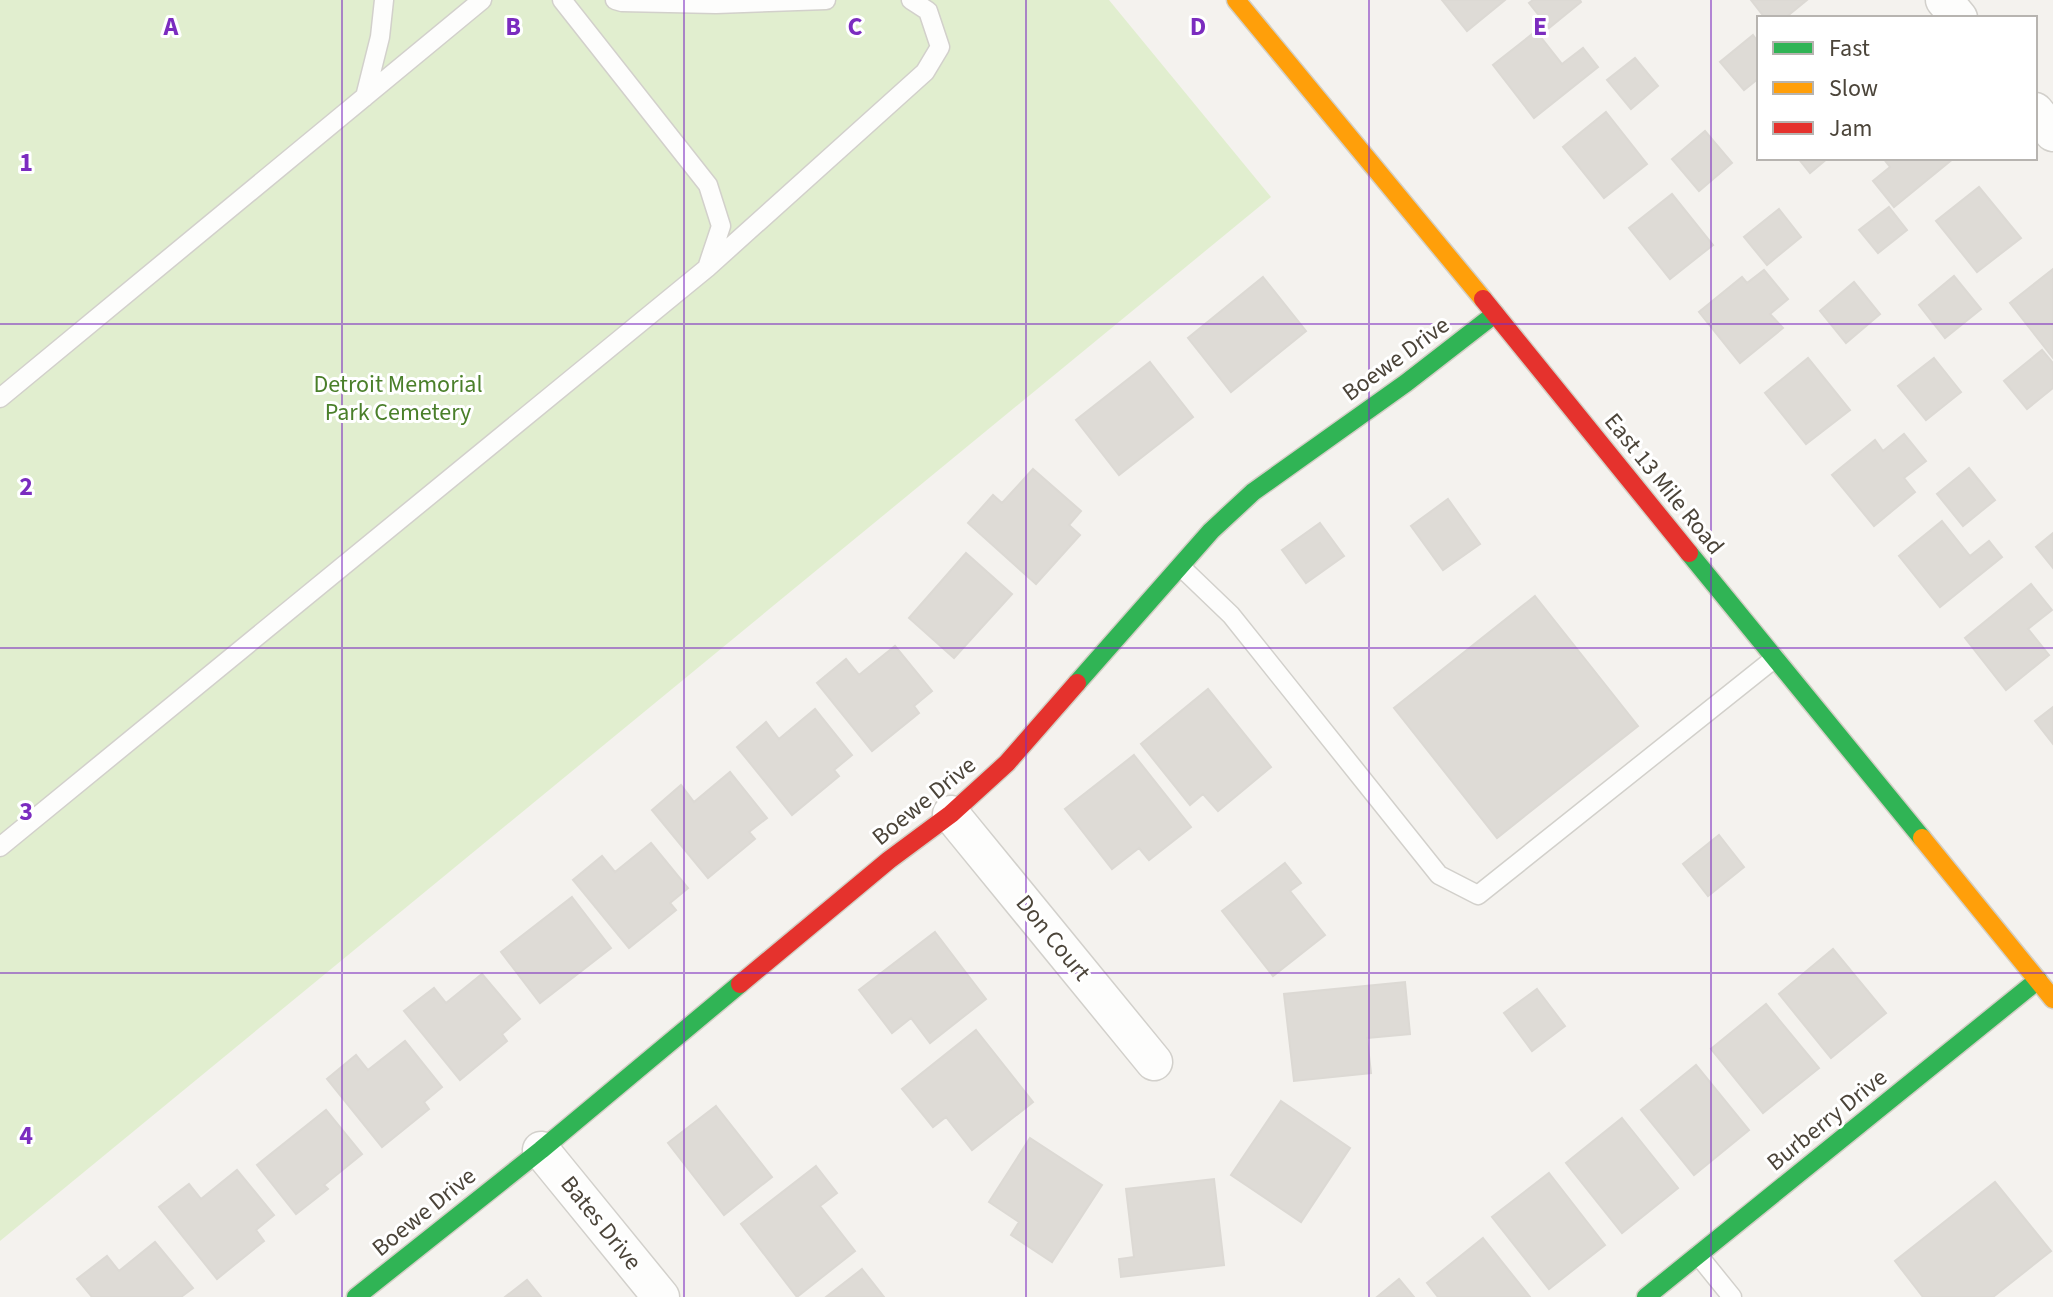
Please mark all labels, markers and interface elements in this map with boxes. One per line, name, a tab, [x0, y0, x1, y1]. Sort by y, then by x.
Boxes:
text: A	[163, 8, 180, 45]
text: B	[505, 8, 521, 45]
text: C	[847, 8, 863, 45]
text: D	[1190, 8, 1206, 45]
text: E	[1533, 8, 1547, 45]
legend	[1757, 16, 2037, 160]
text: Fast	[1829, 31, 1870, 66]
text: Slow	[1829, 71, 1878, 106]
text: Jam	[1829, 111, 1873, 146]
text: 1	[19, 144, 33, 181]
street label: Boewe Drive	[1335, 308, 1457, 410]
park label: Detroit Memorial Park Cemetery	[313, 367, 483, 430]
street label: East 13 Mile Road	[1596, 406, 1732, 562]
text: 2	[19, 468, 33, 505]
street label: Boewe Drive	[864, 748, 984, 854]
text: 3	[19, 793, 33, 830]
street label: Don Court	[1007, 887, 1099, 989]
street label: Burberry Drive	[1759, 1060, 1895, 1180]
text: 4	[19, 1117, 33, 1154]
street label: Boewe Drive	[364, 1159, 484, 1265]
street label: Bates Drive	[552, 1168, 650, 1278]

